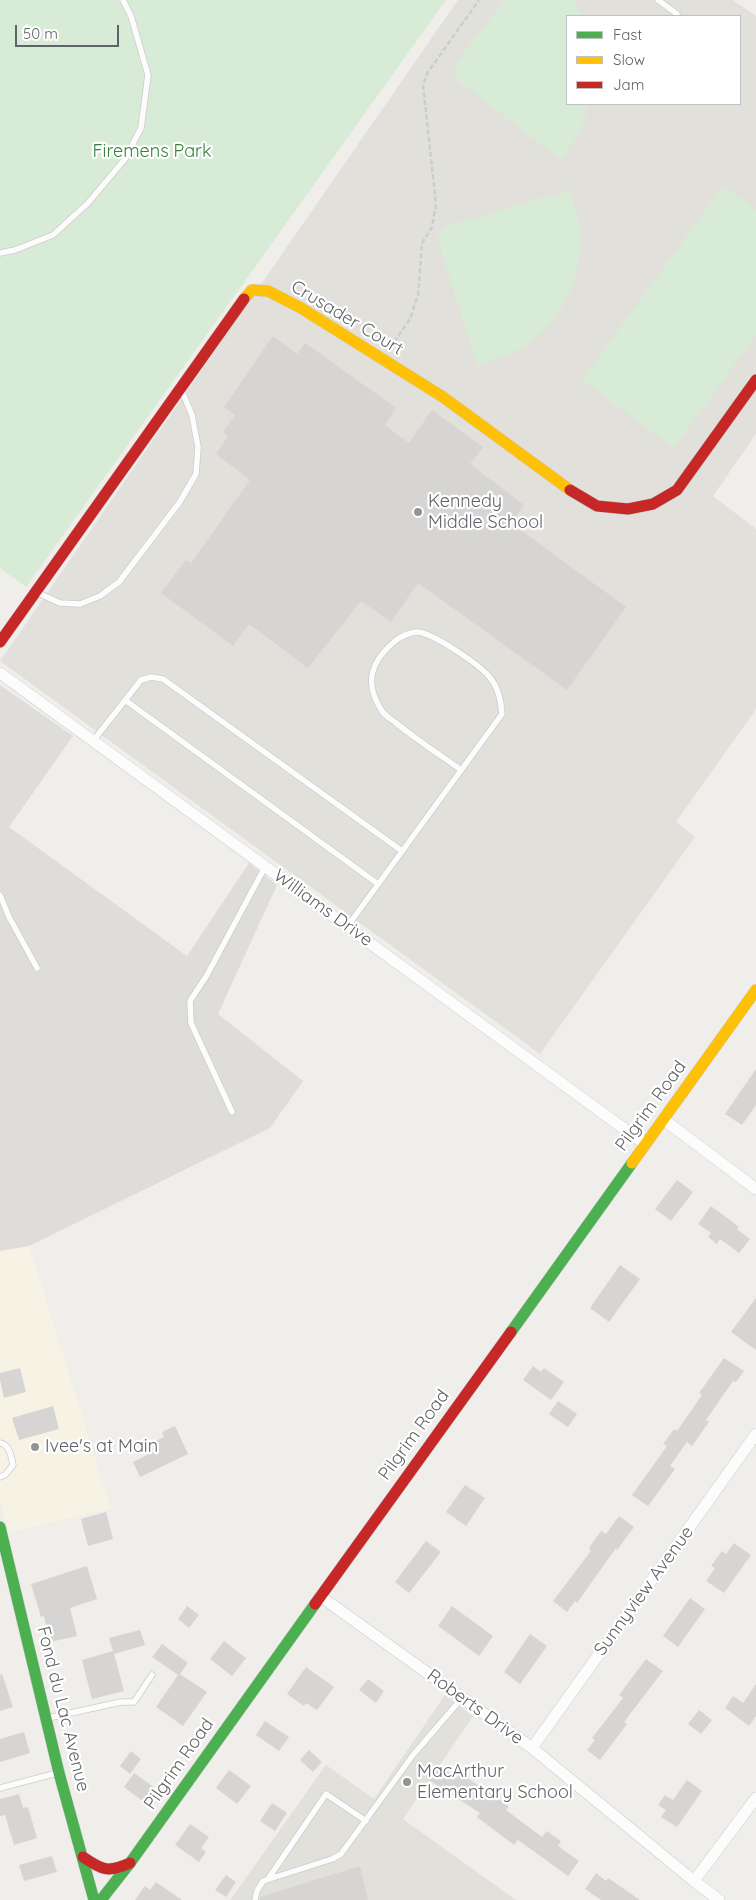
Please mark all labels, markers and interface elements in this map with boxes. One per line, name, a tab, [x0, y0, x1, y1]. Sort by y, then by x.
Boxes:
scale bar	[18, 15, 121, 47]
legend	[566, 15, 741, 105]
text: 50 m	[23, 24, 58, 43]
text: Fast	[613, 25, 642, 44]
text: Slow	[613, 50, 645, 69]
text: Jam	[613, 75, 644, 94]
park label: Firemens Park	[92, 141, 212, 163]
street label: Crusader Court	[287, 276, 407, 360]
place label: Kennedy Middle School	[428, 491, 543, 534]
marker: Kennedy Middle School	[412, 506, 424, 518]
street label: Williams Drive	[269, 865, 377, 951]
street label: Pilgrim Road	[611, 1057, 691, 1155]
street label: Pilgrim Road	[374, 1386, 454, 1484]
place label: Ivee's at Main	[45, 1436, 158, 1458]
marker: Ivee's at Main	[29, 1441, 41, 1453]
street label: Sunnyview Avenue	[590, 1522, 698, 1660]
street label: Fond du Lac Avenue	[32, 1624, 94, 1794]
street label: Roberts Drive	[423, 1665, 527, 1749]
street label: Pilgrim Road	[140, 1714, 218, 1814]
place label: MacArthur Elementary School	[417, 1761, 573, 1804]
marker: MacArthur Elementary School	[401, 1776, 413, 1788]

